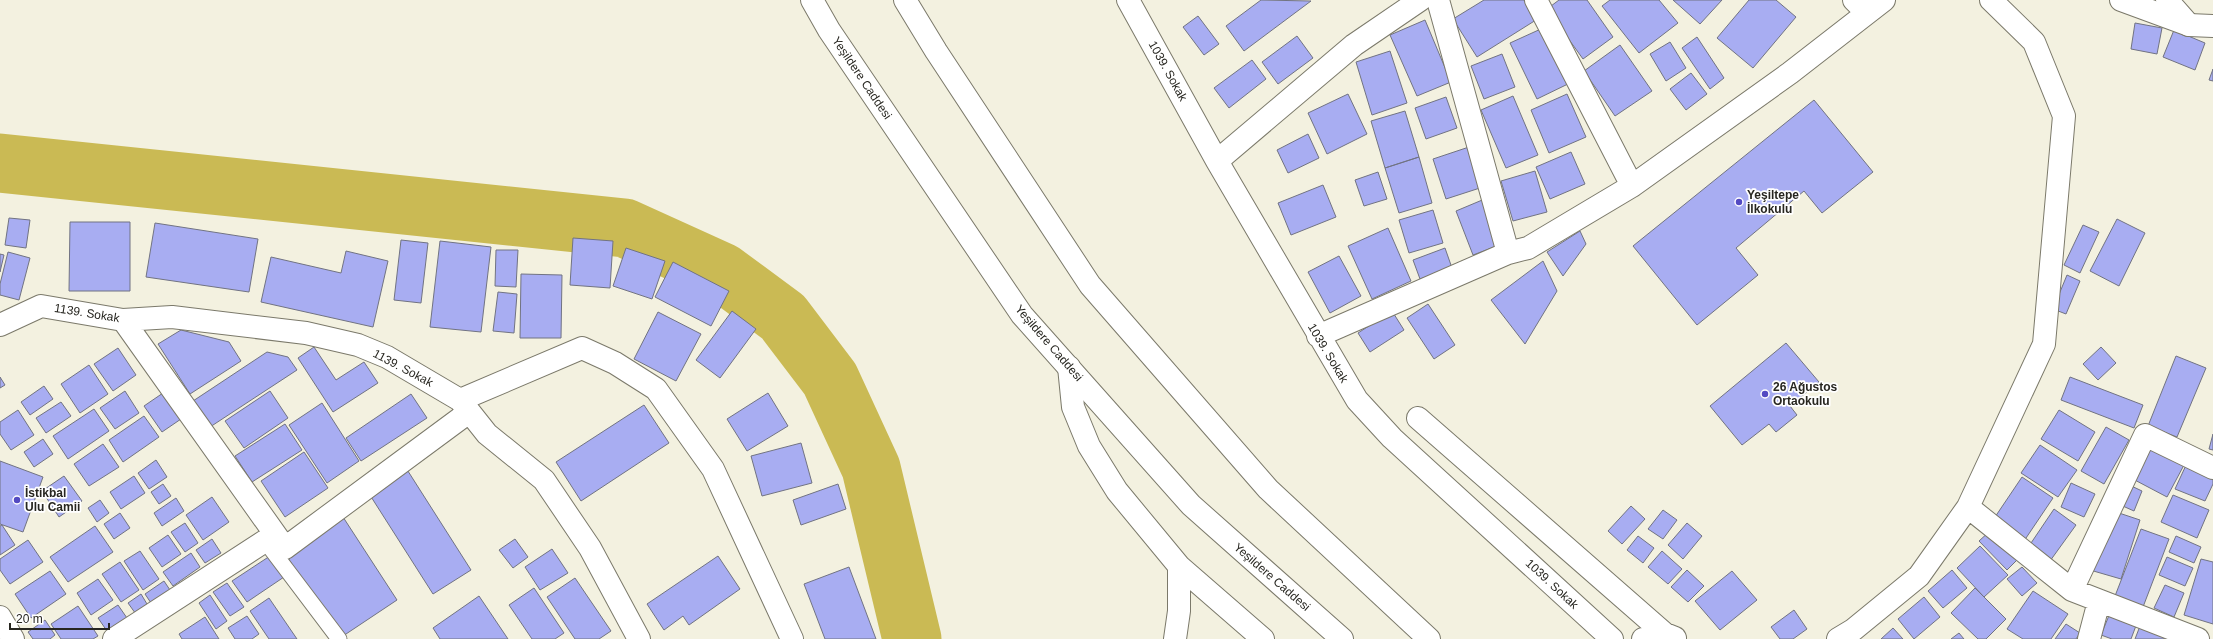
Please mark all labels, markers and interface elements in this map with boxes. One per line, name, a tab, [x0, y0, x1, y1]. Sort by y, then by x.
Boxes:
street label: Yeşildere Caddesi	[829, 34, 895, 122]
street label: 1039. Sokak	[1146, 38, 1191, 104]
place label: Yeşiltepe İlkokulu	[1747, 188, 1799, 216]
marker: Yeşiltepe İlkokulu	[1734, 197, 1744, 207]
street label: 1139. Sokak	[53, 301, 122, 325]
street label: Yeşildere Caddesi	[1012, 302, 1086, 384]
street label: 1039. Sokak	[1305, 321, 1352, 386]
street label: 1139. Sokak	[371, 346, 436, 390]
place label: 26 Ağustos Ortaokulu	[1773, 380, 1838, 408]
marker: 26 Ağustos Ortaokulu	[1760, 389, 1770, 399]
place label: İstikbal Ulu Camii	[25, 485, 80, 514]
marker: İstikbal Ulu Camii	[12, 495, 22, 505]
street label: Yeşildere Caddesi	[1231, 540, 1313, 614]
street label: 1039. Sokak	[1523, 556, 1582, 613]
scale bar	[10, 605, 109, 631]
text: 20 m	[16, 612, 43, 626]

